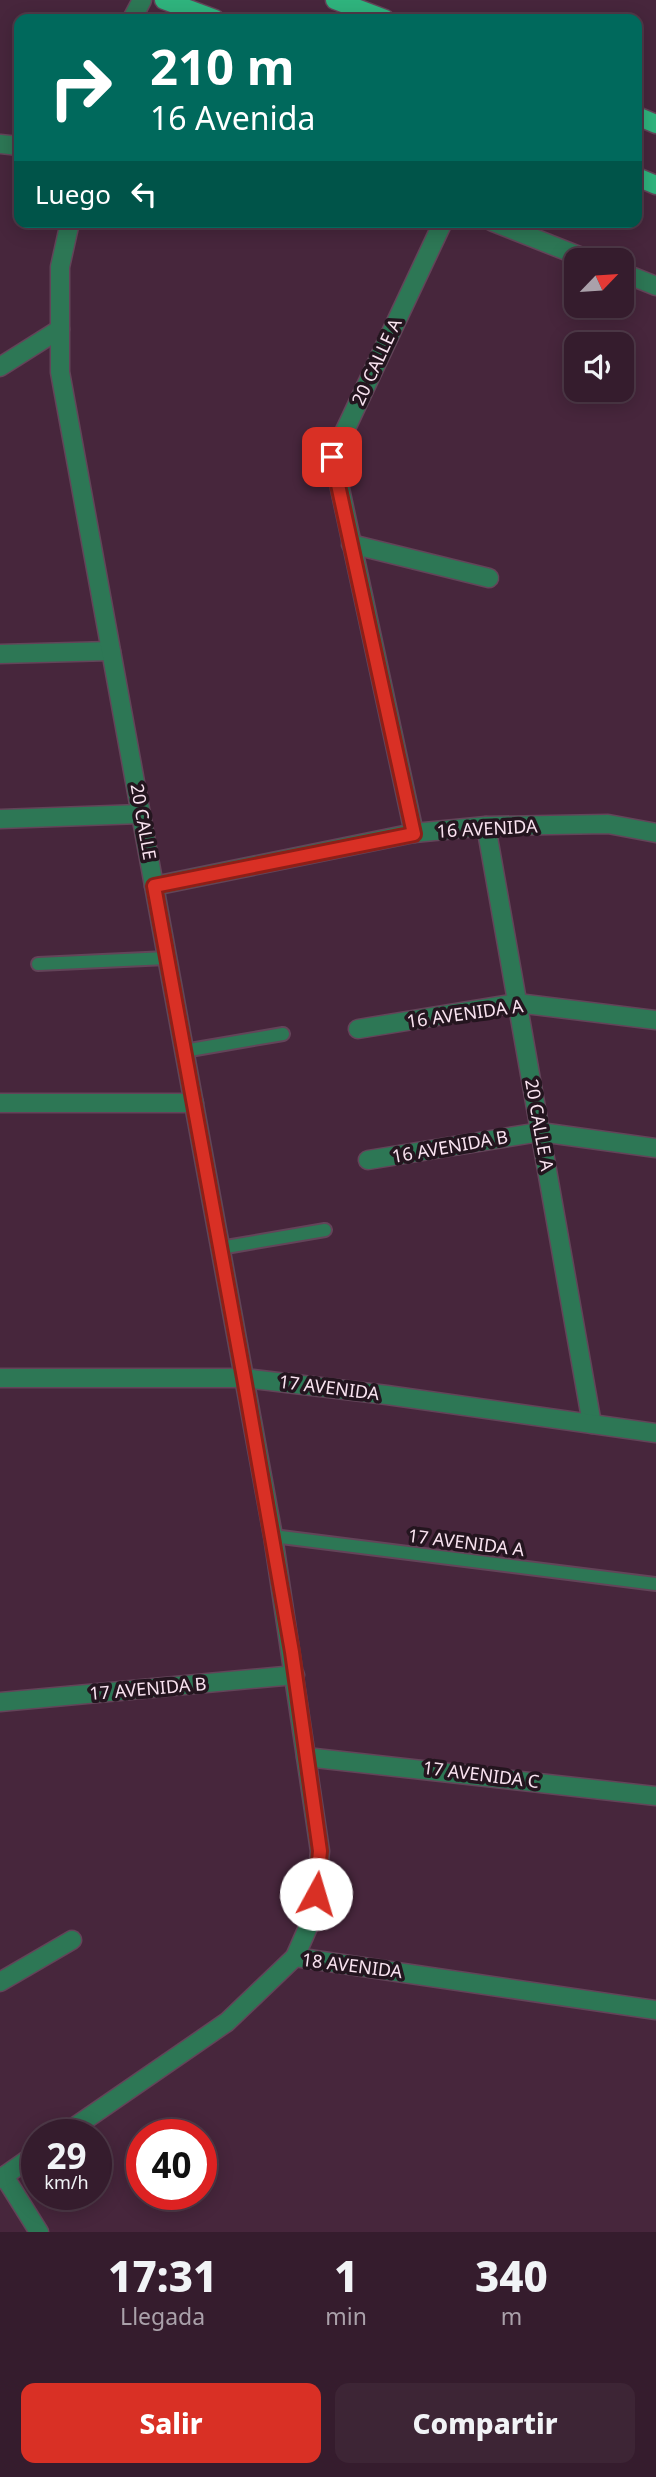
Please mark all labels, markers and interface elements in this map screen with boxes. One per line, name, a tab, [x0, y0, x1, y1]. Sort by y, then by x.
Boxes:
text: 210 m	[150, 33, 295, 99]
icon: right	[35, 42, 126, 133]
text: 16 Avenida	[150, 96, 315, 139]
icon: left	[125, 175, 163, 213]
text: Luego	[35, 176, 111, 212]
north arrow	[564, 248, 634, 318]
map controls	[564, 248, 634, 402]
street label: 20 CALLE A	[346, 314, 407, 409]
button: sound	[564, 332, 634, 402]
pin	[302, 427, 362, 487]
icon: arrive	[313, 438, 351, 476]
street label: 20 CALLE	[125, 782, 162, 862]
street label: 16 AVENIDA	[436, 813, 538, 843]
street label: 16 AVENIDA A	[405, 993, 525, 1033]
street label: 20 CALLE A	[520, 1077, 560, 1173]
street label: 16 AVENIDA B	[390, 1124, 510, 1168]
street label: 17 AVENIDA	[278, 1369, 381, 1405]
street label: 17 AVENIDA A	[407, 1523, 526, 1561]
street label: 17 AVENIDA B	[88, 1671, 207, 1705]
street label: 17 AVENIDA C	[422, 1755, 541, 1793]
position arrow	[279, 1857, 353, 1931]
street label: 18 AVENIDA	[301, 1947, 404, 1983]
speed limit sign: 40	[126, 2119, 217, 2210]
text: 29	[46, 2132, 87, 2179]
text: km/h	[44, 2170, 89, 2194]
text: 17:31	[108, 2247, 217, 2304]
text: 1	[334, 2247, 358, 2304]
text: 340	[475, 2247, 548, 2304]
text: Llegada	[120, 2300, 205, 2332]
text: min	[325, 2300, 367, 2332]
text: m	[501, 2300, 522, 2332]
button: Salir	[21, 2383, 321, 2463]
button: Compartir	[335, 2383, 635, 2463]

